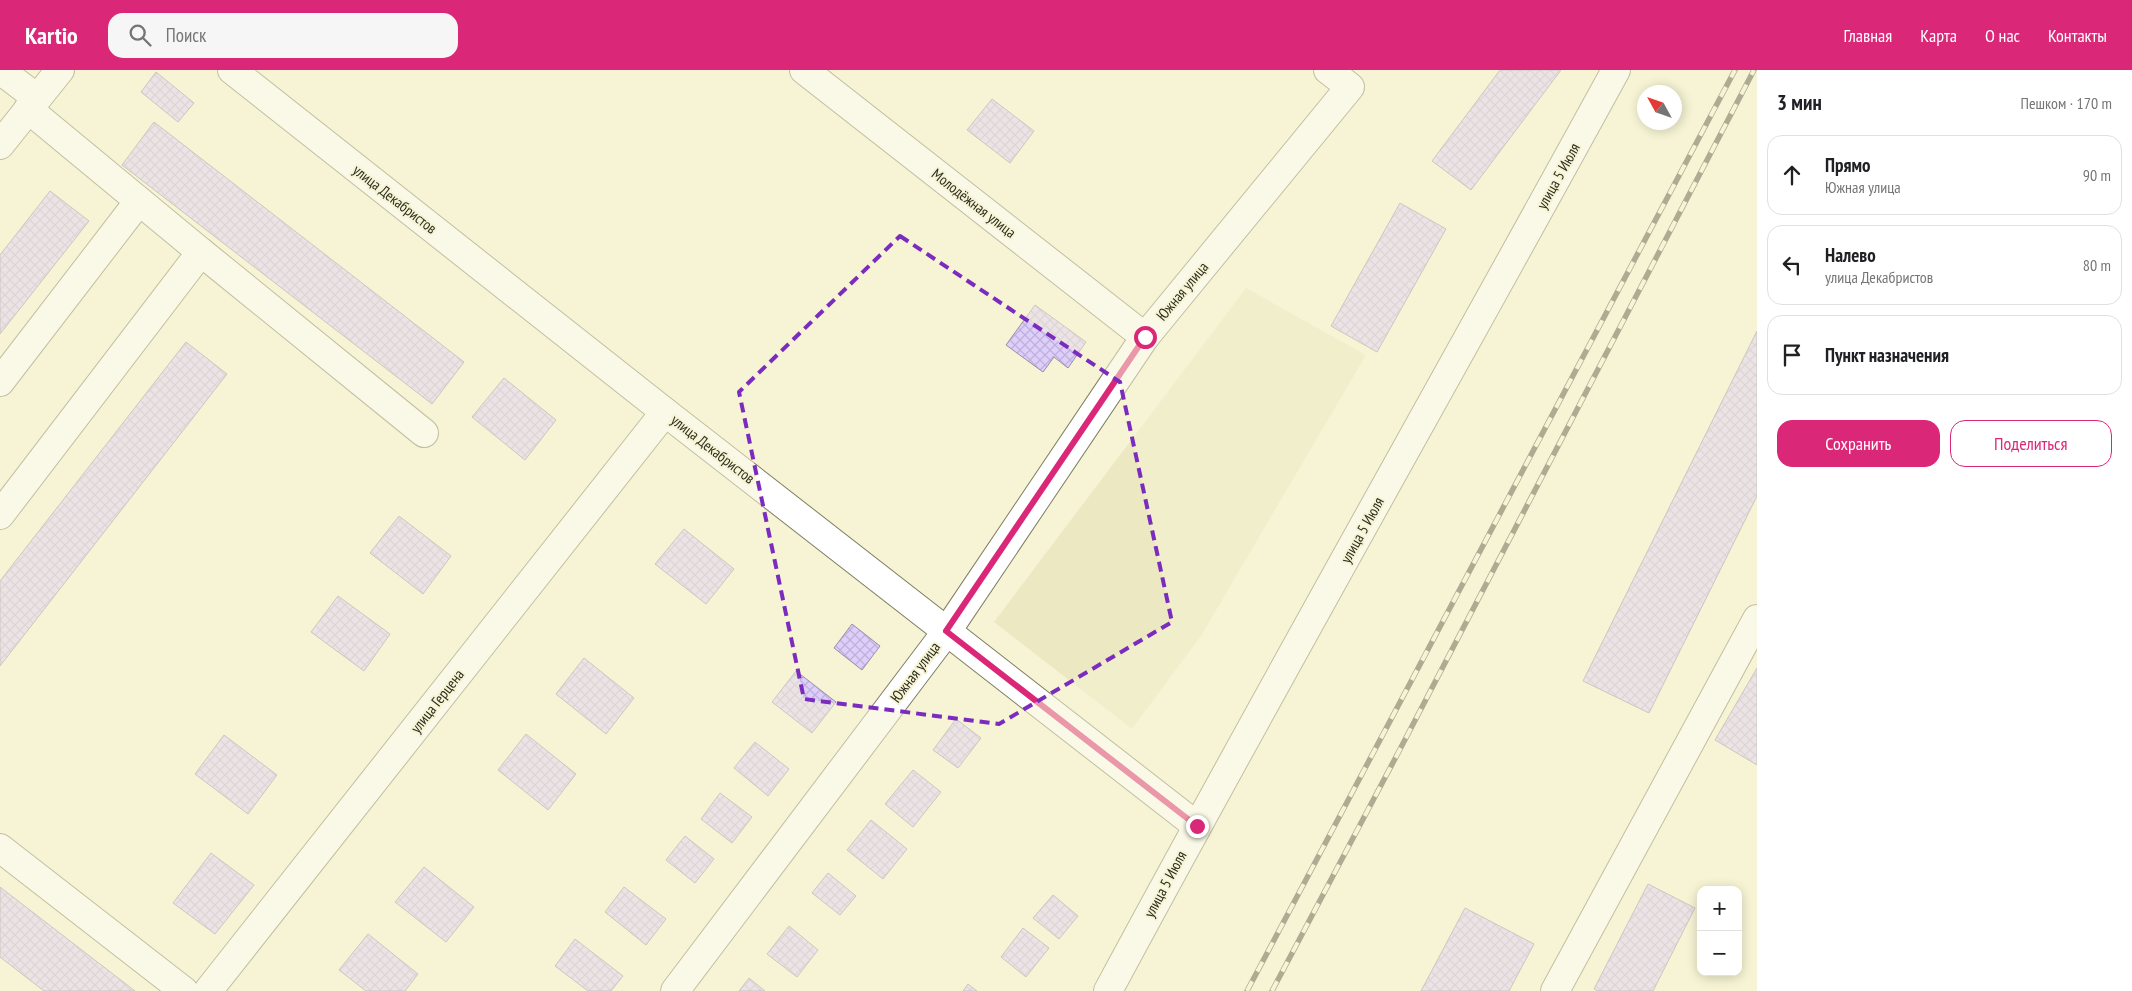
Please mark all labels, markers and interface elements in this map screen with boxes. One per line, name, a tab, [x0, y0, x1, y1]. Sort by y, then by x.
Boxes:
search box	[108, 13, 458, 58]
text: Kartio	[25, 20, 78, 51]
icon: search	[126, 21, 154, 49]
text: Поиск	[166, 23, 206, 47]
text: Главная	[1844, 24, 1892, 47]
text: Карта	[1920, 24, 1957, 47]
text: О нас	[1985, 24, 2020, 47]
text: Контакты	[2048, 24, 2107, 47]
north arrow	[1637, 85, 1682, 130]
text: 3 мин	[1777, 89, 1822, 116]
text: Пешком · 170 m	[2021, 93, 2112, 113]
street label: улица 5 Июля	[1532, 139, 1584, 212]
text: Прямо	[1825, 153, 1870, 177]
street label: улица Декабристов	[349, 160, 441, 238]
icon: ahead	[1778, 161, 1806, 189]
street label: Молодёжная улица	[928, 164, 1020, 242]
text: 90 m	[2083, 165, 2111, 185]
text: Южная улица	[1825, 177, 1901, 197]
text: Налево	[1825, 243, 1876, 267]
icon: left	[1778, 251, 1806, 279]
text: 80 m	[2083, 255, 2111, 275]
street label: Южная улица	[1152, 258, 1212, 324]
text: улица Декабристов	[1825, 267, 1933, 287]
route start	[1134, 326, 1157, 349]
icon: arrive	[1778, 341, 1806, 369]
text: Пункт назначения	[1825, 343, 1949, 367]
street label: улица Декабристов	[667, 410, 759, 488]
button: Сохранить	[1777, 420, 1940, 467]
button: Поделиться	[1950, 420, 2112, 467]
street label: улица 5 Июля	[1336, 493, 1388, 566]
street label: Южная улица	[886, 638, 944, 706]
street label: улица Герцена	[406, 665, 468, 737]
route end	[1186, 815, 1209, 838]
street label: улица 5 Июля	[1140, 847, 1191, 921]
map controls	[1697, 886, 1742, 976]
button: +	[1697, 886, 1742, 931]
button: −	[1697, 931, 1742, 976]

